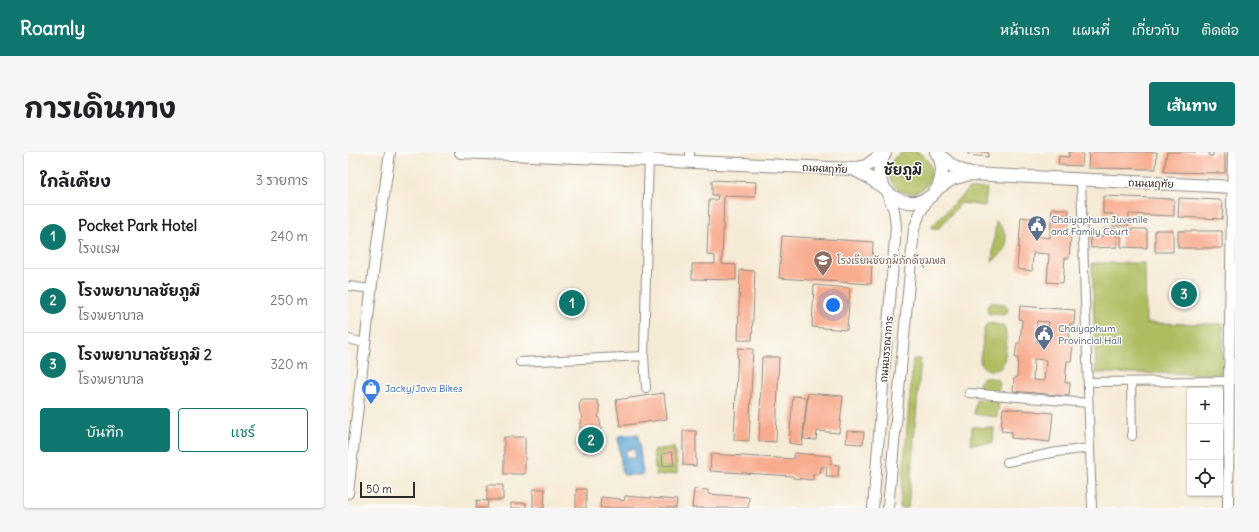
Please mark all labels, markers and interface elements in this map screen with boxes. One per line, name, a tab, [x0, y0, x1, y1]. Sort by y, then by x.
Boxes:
text: Roamly	[20, 16, 85, 40]
text: หน้าแรก	[1000, 21, 1050, 39]
text: แผนที่	[1072, 21, 1110, 39]
text: เกี่ยวกับ	[1132, 21, 1179, 39]
text: ติดต่อ	[1201, 21, 1239, 39]
button: เส้นทาง	[1149, 82, 1235, 126]
text: การเดินทาง	[24, 90, 176, 126]
street label: ถนนหฤทัย	[802, 161, 848, 176]
district label: ชัยภูมิ	[884, 161, 922, 181]
text: ใกล้เคียง	[40, 170, 111, 192]
text: 3 รายการ	[256, 172, 308, 189]
street label: ถนนหฤทัย	[1128, 176, 1174, 191]
place label: Chaiyaphum Juvenile and Family Court	[1051, 213, 1148, 238]
public building icon: Chaiyaphum Juvenile and Family Court	[1026, 214, 1048, 242]
text: Pocket Park Hotel	[78, 216, 197, 235]
text: 1	[50, 228, 56, 245]
text: 240 m	[271, 228, 308, 245]
text: โรงแรม	[78, 240, 120, 257]
school or university icon: โรงเรียนชัยภูมิภักดีชุมพล	[812, 249, 834, 277]
place label: โรงเรียนชัยภูมิภักดีชุมพล	[837, 254, 946, 269]
pin: 3	[1171, 279, 1197, 309]
text: โรงพยาบาลชัยภูมิ	[78, 281, 200, 300]
pin: 1	[559, 288, 585, 318]
text: 2	[49, 292, 57, 309]
text: 250 m	[270, 292, 308, 309]
your location	[823, 295, 843, 315]
text: โรงพยาบาล	[78, 307, 144, 324]
street label: ถนนบรรณาการ	[877, 315, 896, 383]
place label: Chaiyaphum Provincial Hall	[1058, 322, 1122, 347]
public building icon: Chaiyaphum Provincial Hall	[1033, 323, 1055, 351]
text: โรงพยาบาลชัยภูมิ 2	[78, 345, 212, 364]
text: 3	[49, 356, 57, 373]
text: 320 m	[270, 356, 308, 373]
text: โรงพยาบาล	[78, 371, 144, 388]
shop icon: Jacky/Java Bikes	[360, 377, 382, 405]
place label: Jacky/Java Bikes	[385, 382, 463, 395]
map controls	[1187, 388, 1223, 496]
button: +	[1187, 388, 1223, 424]
button: บันทึก	[40, 408, 170, 452]
button: แชร์	[178, 408, 308, 452]
button: −	[1187, 424, 1223, 460]
pin: 2	[578, 425, 604, 455]
button: locate	[1187, 460, 1223, 496]
scale bar	[360, 480, 415, 499]
text: 50 m	[366, 482, 392, 496]

